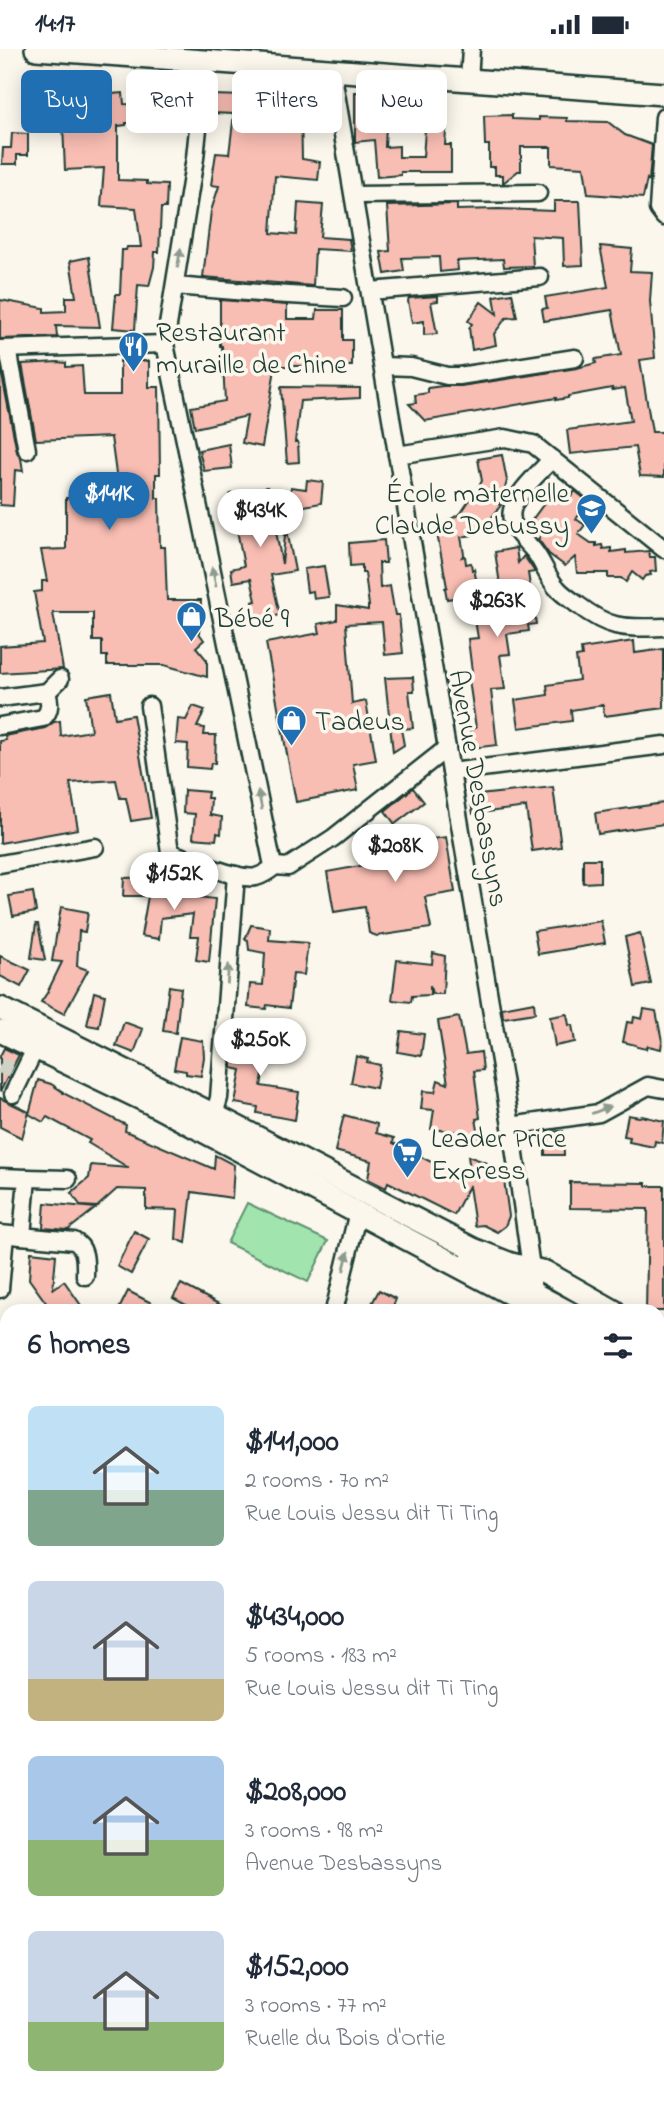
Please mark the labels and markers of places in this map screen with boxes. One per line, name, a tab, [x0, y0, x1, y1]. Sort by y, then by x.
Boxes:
place label: Restaurant muraille de Chine	[156, 314, 347, 387]
restaurant icon: Restaurant muraille de Chine	[116, 330, 150, 374]
pin: $141K	[60, 473, 158, 532]
place label: École maternelle Claude Debussy	[375, 475, 569, 548]
pin: $434K	[211, 489, 309, 549]
school or university icon: École maternelle Claude Debussy	[575, 491, 609, 535]
pin: $263K	[448, 579, 546, 639]
shop icon: Bébé 9	[175, 600, 209, 644]
place label: Bébé 9	[214, 600, 290, 641]
shop icon: Tadeus	[275, 703, 309, 747]
place label: Tadeus	[315, 703, 405, 744]
pin: $208K	[346, 825, 444, 884]
pin: $152K	[125, 853, 223, 912]
pin: $250K	[211, 1019, 309, 1078]
place label: Leader Price Express	[431, 1120, 567, 1193]
supermarket icon: Leader Price Express	[391, 1136, 425, 1180]

